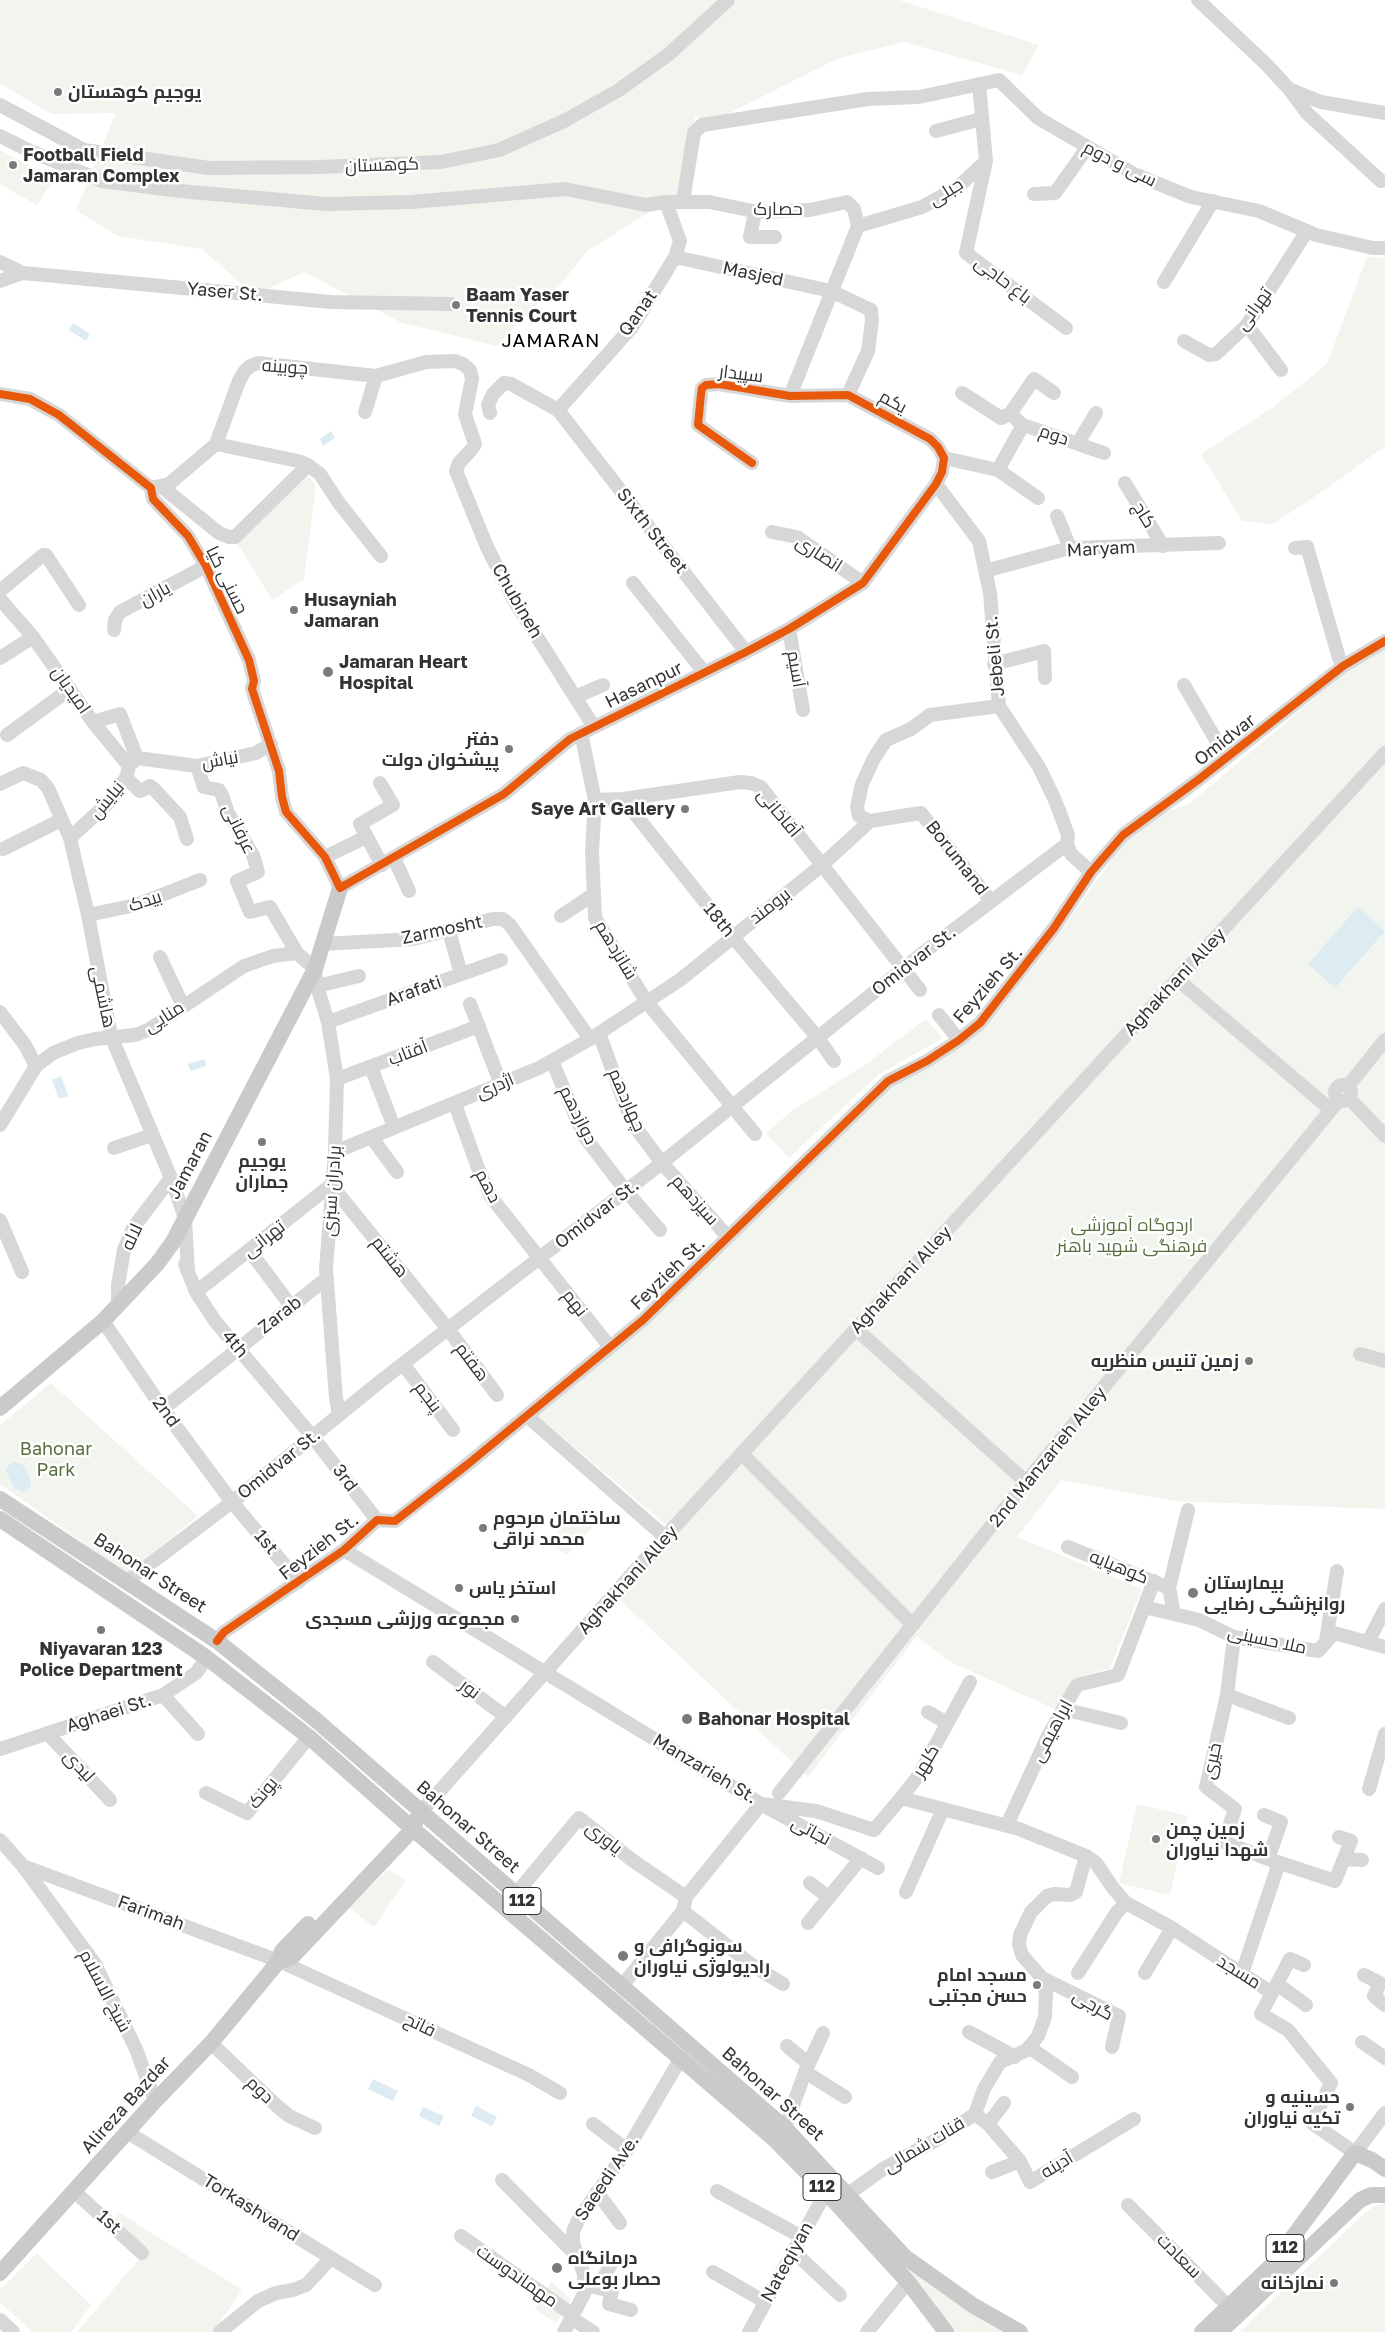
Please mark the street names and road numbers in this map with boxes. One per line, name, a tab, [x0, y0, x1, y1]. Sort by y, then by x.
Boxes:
street label: سی و دوم	[1080, 136, 1160, 192]
street label: کوهستان	[345, 153, 419, 177]
street label: جبلی	[925, 173, 967, 211]
street label: حصارک	[753, 198, 803, 220]
street label: باغ حاجی	[970, 252, 1036, 308]
street label: Masjed	[721, 257, 785, 291]
street label: Yaser St.	[186, 278, 264, 306]
street label: تهرانی	[1231, 283, 1277, 335]
street label: Qanat	[614, 286, 662, 340]
street label: چوبینه	[261, 355, 309, 379]
street label: سپیدار	[718, 361, 764, 387]
street label: یکم	[875, 386, 911, 418]
street label: دوم	[1036, 420, 1072, 450]
street label: Sixth Street	[612, 484, 692, 578]
street label: کاج	[1128, 498, 1160, 532]
street label: انصاری	[792, 531, 846, 577]
street label: Maryam	[1066, 536, 1136, 562]
street label: حسنی کیا	[201, 542, 253, 618]
street label: Chubineh	[487, 560, 547, 642]
street label: یاران	[136, 577, 174, 611]
street label: Jebeli St.	[981, 615, 1009, 697]
street label: آسیم	[782, 649, 810, 689]
street label: Hasanpur	[602, 657, 686, 713]
street label: امیدیان	[47, 662, 95, 718]
street label: Omidvar	[1190, 709, 1260, 771]
street label: نیاش	[200, 746, 240, 774]
street label: نیایش	[85, 777, 129, 823]
street label: آقاخانی	[752, 784, 806, 842]
street label: عرفانی	[218, 800, 260, 858]
street label: Borumand	[921, 816, 993, 900]
street label: برومند	[745, 883, 795, 929]
street label: بیدک	[126, 886, 164, 916]
street label: 18th	[699, 898, 739, 942]
street label: Zarmosht	[399, 911, 485, 949]
street label: شانزدهم	[590, 916, 642, 984]
street label: Omidvar St.	[868, 921, 960, 1001]
street label: Aghakhani Alley	[1120, 924, 1230, 1040]
street label: Feyzieh St.	[949, 942, 1027, 1028]
street label: هاشمی	[86, 964, 120, 1030]
street label: Arafati	[383, 971, 445, 1011]
street label: منایی	[140, 996, 188, 1038]
street label: آفتاب	[385, 1036, 431, 1070]
street label: چهاردهم	[604, 1065, 650, 1135]
street label: اژدری	[473, 1068, 517, 1104]
street label: دوازدهم	[554, 1082, 602, 1148]
street label: Jamaran	[163, 1127, 217, 1203]
street label: برادران سبزی	[318, 1145, 346, 1237]
street label: دهم	[470, 1166, 506, 1206]
street label: سیزدهم	[667, 1170, 723, 1230]
street label: Omidvar St.	[551, 1174, 643, 1254]
street label: تهرانی	[239, 1216, 289, 1262]
street label: لاله	[117, 1220, 147, 1254]
street label: Aghakhani Alley	[846, 1222, 956, 1338]
street label: هشتم	[367, 1232, 413, 1282]
street label: Feyzieh St.	[626, 1233, 710, 1315]
street label: نهم	[558, 1285, 592, 1321]
street label: Zarab	[254, 1291, 306, 1339]
street label: 4th	[217, 1326, 253, 1362]
street label: هفتم	[450, 1338, 494, 1386]
street label: پنجم	[410, 1377, 446, 1417]
street label: 2nd Manzarieh Alley	[985, 1383, 1111, 1531]
street label: 2nd	[148, 1392, 184, 1432]
street label: Omidvar St.	[233, 1424, 325, 1504]
street label: 3rd	[328, 1460, 362, 1496]
street label: Feyzieh St.	[275, 1509, 363, 1585]
street label: Aghakhani Alley	[573, 1521, 683, 1639]
street label: 1st	[250, 1525, 282, 1559]
street label: Bahonar Street	[90, 1529, 210, 1617]
street label: کوهپایه	[1086, 1545, 1152, 1589]
street label: ملا حسینی	[1226, 1621, 1308, 1659]
street label: نور	[456, 1674, 484, 1704]
street label: Aghaei St.	[64, 1689, 154, 1737]
street label: ابراهیمی	[1027, 1696, 1077, 1766]
street label: Manzarieh St.	[649, 1729, 761, 1809]
street label: کلهر	[908, 1741, 944, 1781]
street label: خیری	[1198, 1741, 1226, 1781]
street label: لیدی	[59, 1745, 99, 1787]
street label: پونک	[244, 1773, 282, 1813]
street label: Bahonar Street	[412, 1776, 524, 1878]
street label: نجاتی	[788, 1812, 834, 1850]
street label: یاوری	[581, 1817, 627, 1859]
road number: 112	[503, 1888, 541, 1914]
street label: Farimah	[115, 1891, 187, 1935]
street label: شیخ الاسلام	[74, 1946, 136, 2036]
street label: مسجد	[1213, 1950, 1265, 1994]
street label: گرجی	[1069, 1985, 1117, 2025]
street label: فاتح	[401, 2008, 439, 2042]
street label: Bahonar Street	[717, 2042, 829, 2146]
street label: Alireza Bazdar	[77, 2052, 175, 2158]
street label: دوم	[242, 2072, 278, 2108]
street label: قنات شمالى	[879, 2112, 969, 2178]
street label: Saeedi Ave.	[570, 2131, 644, 2225]
street label: آدینه	[1037, 2147, 1077, 2183]
street label: Torkashvand	[199, 2170, 303, 2246]
road number: 112	[803, 2174, 841, 2200]
street label: 1st	[92, 2205, 126, 2239]
street label: Nateqiyan	[756, 2218, 818, 2306]
street label: سعادت	[1152, 2229, 1206, 2283]
road number: 112	[1266, 2234, 1304, 2262]
street label: مهماندوست	[472, 2240, 562, 2312]

